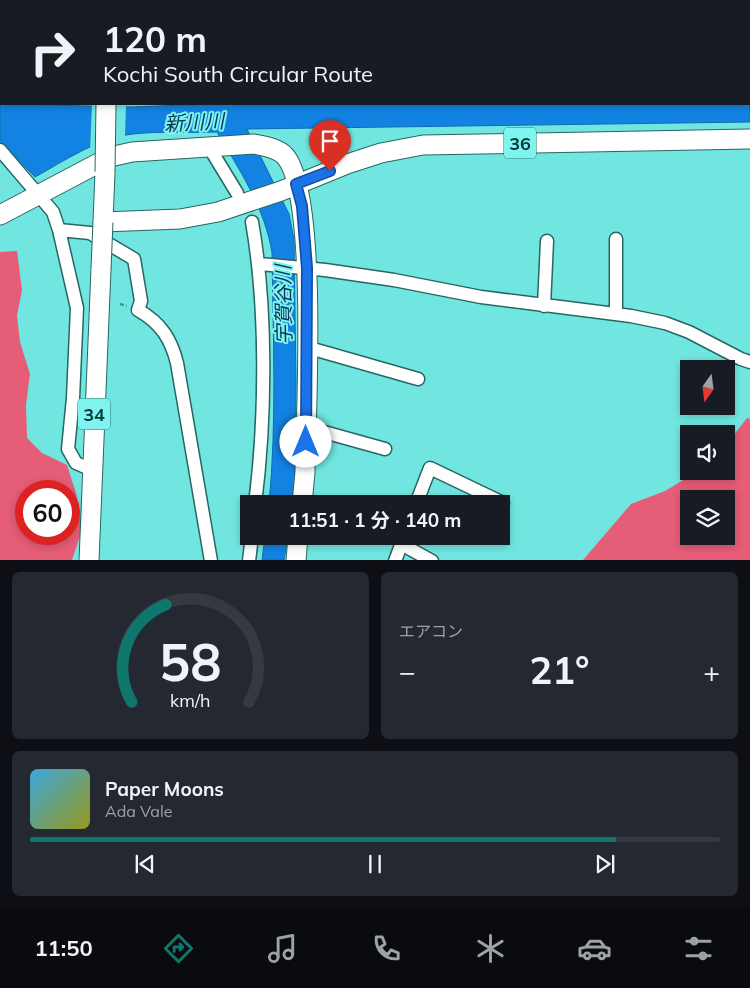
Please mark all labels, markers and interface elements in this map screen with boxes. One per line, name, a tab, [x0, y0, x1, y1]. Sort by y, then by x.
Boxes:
text: 120 m	[103, 17, 207, 61]
icon: right	[20, 20, 85, 85]
text: Kochi South Circular Route	[103, 60, 373, 88]
water label: 新川川	[163, 108, 227, 136]
pin	[309, 120, 351, 171]
icon: arrive	[316, 127, 344, 155]
road number: 36	[504, 128, 536, 158]
water label: 宇賀谷川	[270, 263, 296, 345]
north arrow	[680, 360, 735, 415]
map controls	[680, 360, 735, 545]
road number: 34	[78, 398, 110, 429]
position arrow	[279, 415, 331, 467]
button: sound	[680, 425, 735, 480]
speed limit sign: 60	[15, 480, 80, 545]
button: layers	[680, 490, 735, 545]
text: 11:51 · 1 分 · 140 m	[289, 508, 461, 532]
text: エアコン	[399, 621, 463, 641]
text: 58	[159, 629, 222, 694]
text: 21°	[529, 646, 590, 694]
text: −	[399, 654, 416, 689]
text: +	[703, 654, 720, 689]
text: km/h	[170, 689, 211, 711]
text: Paper Moons	[105, 777, 224, 801]
text: Ada Vale	[105, 801, 172, 821]
icon: previous	[131, 850, 159, 878]
icon: pause	[361, 850, 389, 878]
icon: next	[591, 850, 619, 878]
icon: directions	[161, 931, 196, 966]
icon: music	[265, 931, 300, 966]
icon: phone	[369, 931, 404, 966]
icon: climate	[473, 931, 508, 966]
icon: car	[577, 931, 612, 966]
icon: filters	[681, 931, 716, 966]
text: 11:50	[34, 934, 93, 962]

